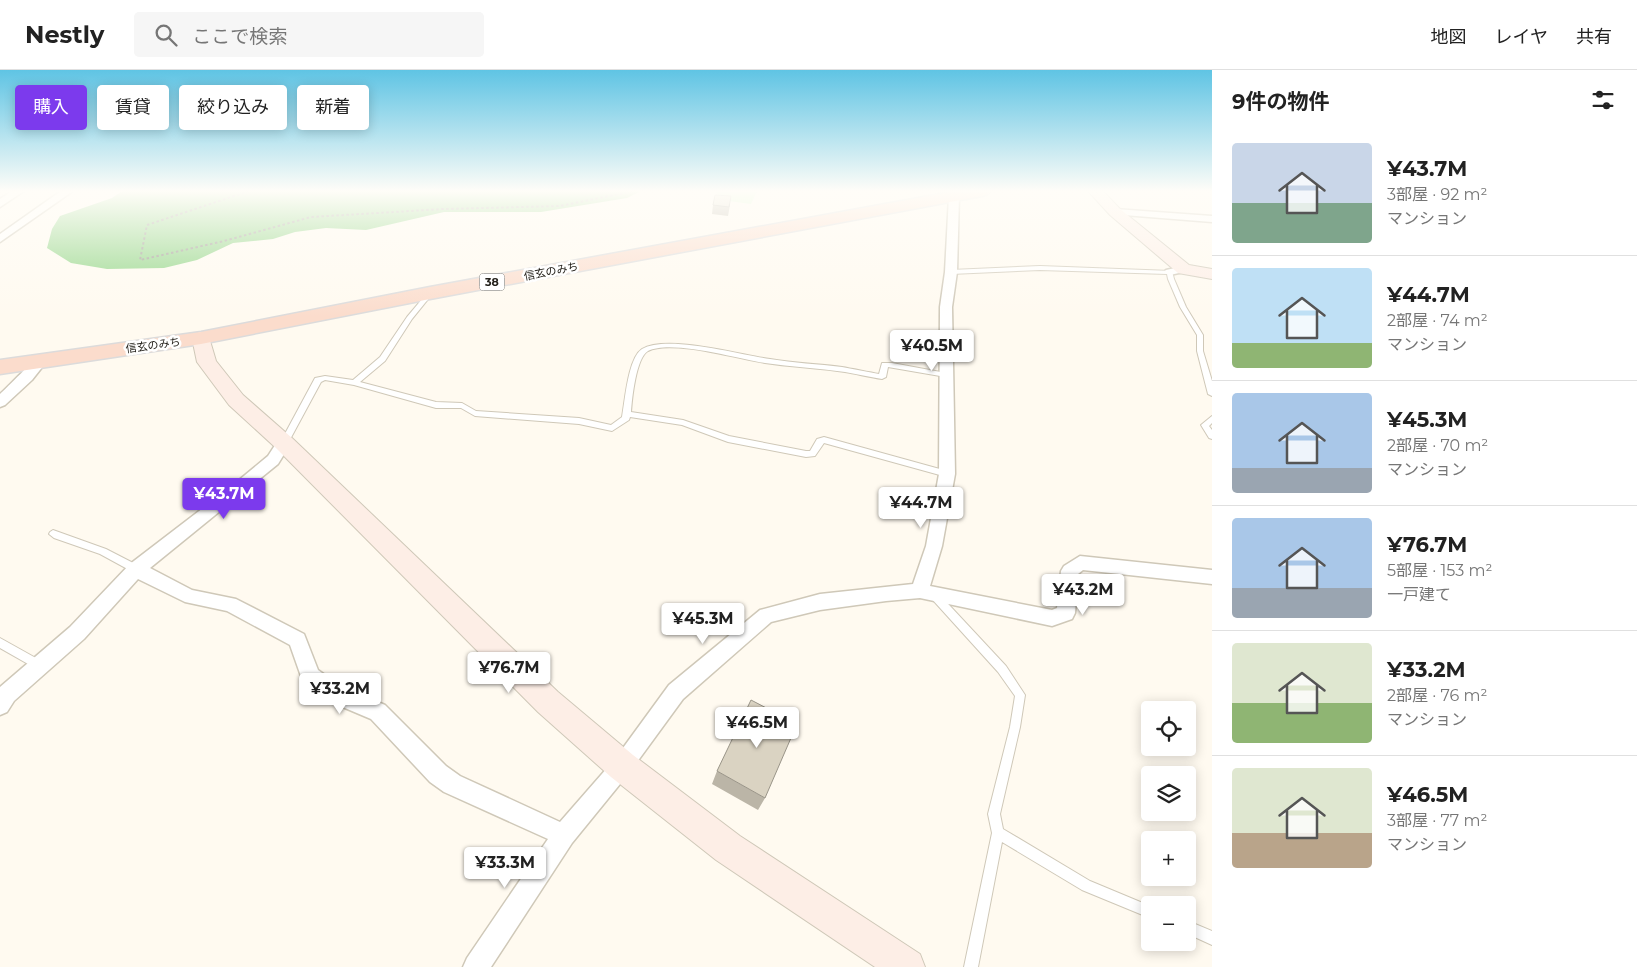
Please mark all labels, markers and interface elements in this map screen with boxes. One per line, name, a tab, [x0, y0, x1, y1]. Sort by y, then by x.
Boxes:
search box	[134, 12, 484, 57]
text: Nestly	[25, 20, 104, 49]
icon: search	[152, 21, 180, 49]
text: ここで検索	[192, 25, 287, 48]
text: 地図	[1431, 26, 1467, 48]
text: レイヤ	[1495, 26, 1548, 48]
text: 共有	[1576, 26, 1612, 48]
chip: 購入	[15, 85, 87, 130]
chip: 賃貸	[97, 85, 169, 130]
chip: 絞り込み	[179, 85, 287, 130]
chip: 新着	[297, 85, 369, 130]
icon: filters	[1589, 86, 1617, 114]
text: 9件の物件	[1232, 89, 1329, 114]
text: ¥43.7M	[1387, 156, 1467, 181]
icon: home	[1272, 163, 1332, 223]
text: 3部屋 · 92 m²	[1387, 185, 1487, 204]
text: マンション	[1387, 209, 1467, 228]
street label: 信玄のみち	[523, 259, 579, 283]
road number: 38	[480, 273, 504, 290]
text: ¥44.7M	[1387, 282, 1470, 307]
icon: home	[1272, 288, 1332, 348]
text: 2部屋 · 74 m²	[1387, 311, 1488, 330]
pin: ¥40.5M	[891, 330, 973, 372]
street label: 信玄のみち	[125, 334, 181, 356]
text: マンション	[1387, 335, 1467, 354]
text: ¥40.5M	[901, 336, 963, 355]
text: ¥45.3M	[1387, 407, 1467, 432]
icon: home	[1272, 413, 1332, 473]
text: 2部屋 · 70 m²	[1387, 436, 1488, 455]
text: マンション	[1387, 460, 1467, 479]
pin: ¥43.7M	[183, 478, 265, 520]
text: ¥43.7M	[193, 484, 255, 503]
pin: ¥44.7M	[880, 486, 962, 529]
text: ¥44.7M	[889, 493, 953, 512]
text: ¥76.7M	[1387, 532, 1467, 557]
icon: home	[1272, 538, 1332, 598]
text: 5部屋 · 153 m²	[1387, 561, 1492, 580]
pin: ¥43.2M	[1042, 574, 1124, 616]
text: ¥43.2M	[1052, 580, 1114, 599]
text: 一戸建て	[1387, 585, 1451, 604]
pin: ¥45.3M	[662, 602, 744, 645]
text: ¥45.3M	[672, 609, 734, 628]
pin: ¥76.7M	[468, 652, 550, 694]
text: ¥33.2M	[1387, 657, 1466, 682]
text: ¥76.7M	[478, 658, 540, 677]
icon: home	[1272, 663, 1332, 723]
pin: ¥33.2M	[299, 672, 381, 715]
text: ¥33.2M	[310, 679, 370, 698]
text: 2部屋 · 76 m²	[1387, 686, 1487, 705]
map controls	[1141, 701, 1196, 951]
button: locate	[1141, 701, 1196, 756]
pin: ¥46.5M	[716, 706, 798, 749]
text: マンション	[1387, 710, 1467, 729]
text: ¥46.5M	[726, 713, 788, 732]
button: layers	[1141, 766, 1196, 821]
text: ¥46.5M	[1387, 782, 1468, 807]
icon: home	[1272, 788, 1332, 848]
text: 3部屋 · 77 m²	[1387, 811, 1487, 830]
button: +	[1141, 831, 1196, 886]
text: マンション	[1387, 835, 1467, 854]
pin: ¥33.3M	[464, 846, 546, 889]
text: ¥33.3M	[475, 853, 535, 872]
button: −	[1141, 896, 1196, 951]

